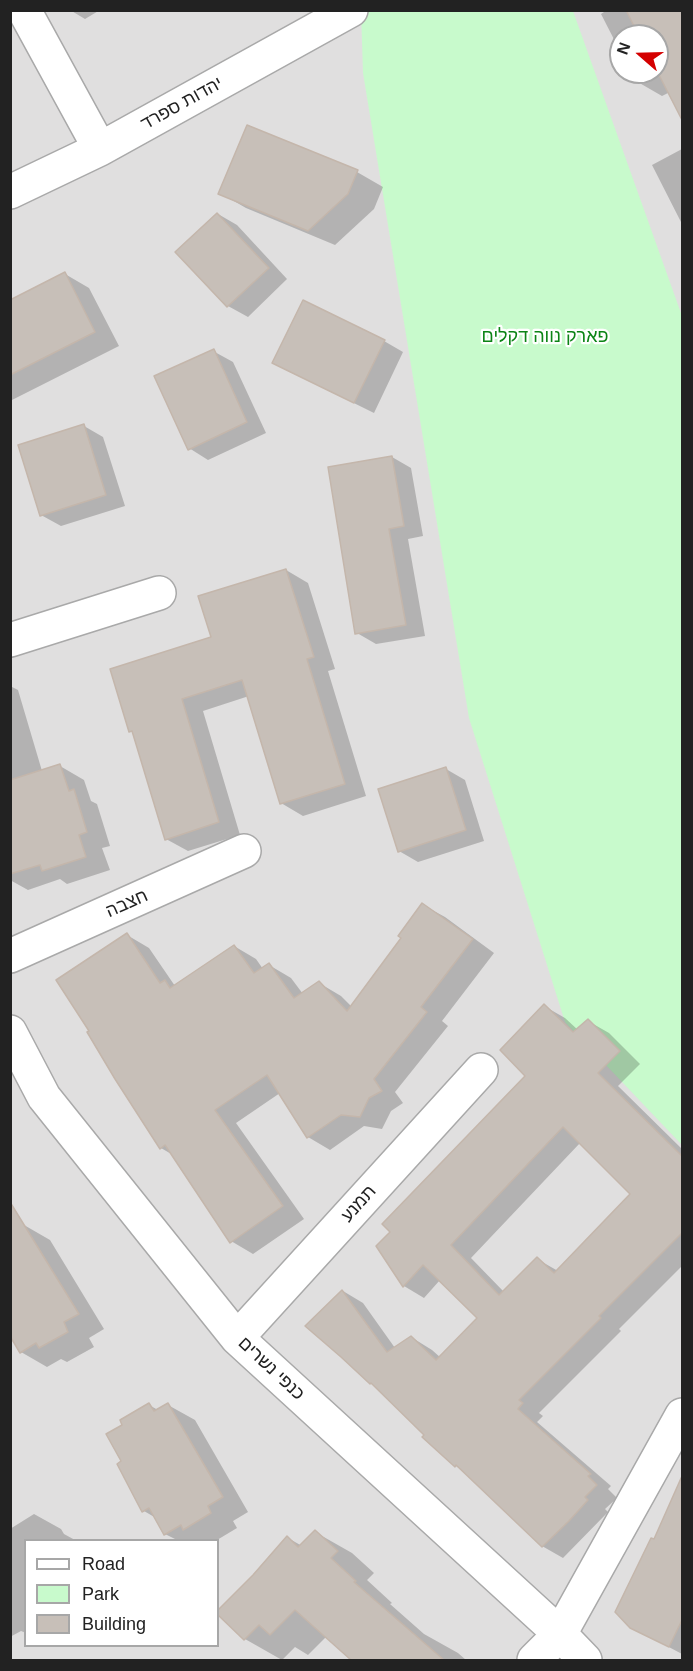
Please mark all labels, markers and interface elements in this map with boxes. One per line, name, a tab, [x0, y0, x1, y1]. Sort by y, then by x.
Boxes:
north arrow	[609, 24, 669, 84]
text: N	[614, 40, 633, 57]
street label: יהדות ספרד	[137, 73, 227, 135]
park label: פארק נווה דקלים	[482, 326, 608, 348]
street label: חצבה	[103, 885, 151, 923]
street label: תמנע	[337, 1181, 381, 1227]
street label: כנפי נשרים	[233, 1333, 309, 1405]
legend	[24, 1539, 219, 1647]
text: Road	[82, 1554, 125, 1574]
text: Park	[82, 1584, 119, 1604]
text: Building	[82, 1614, 146, 1634]

